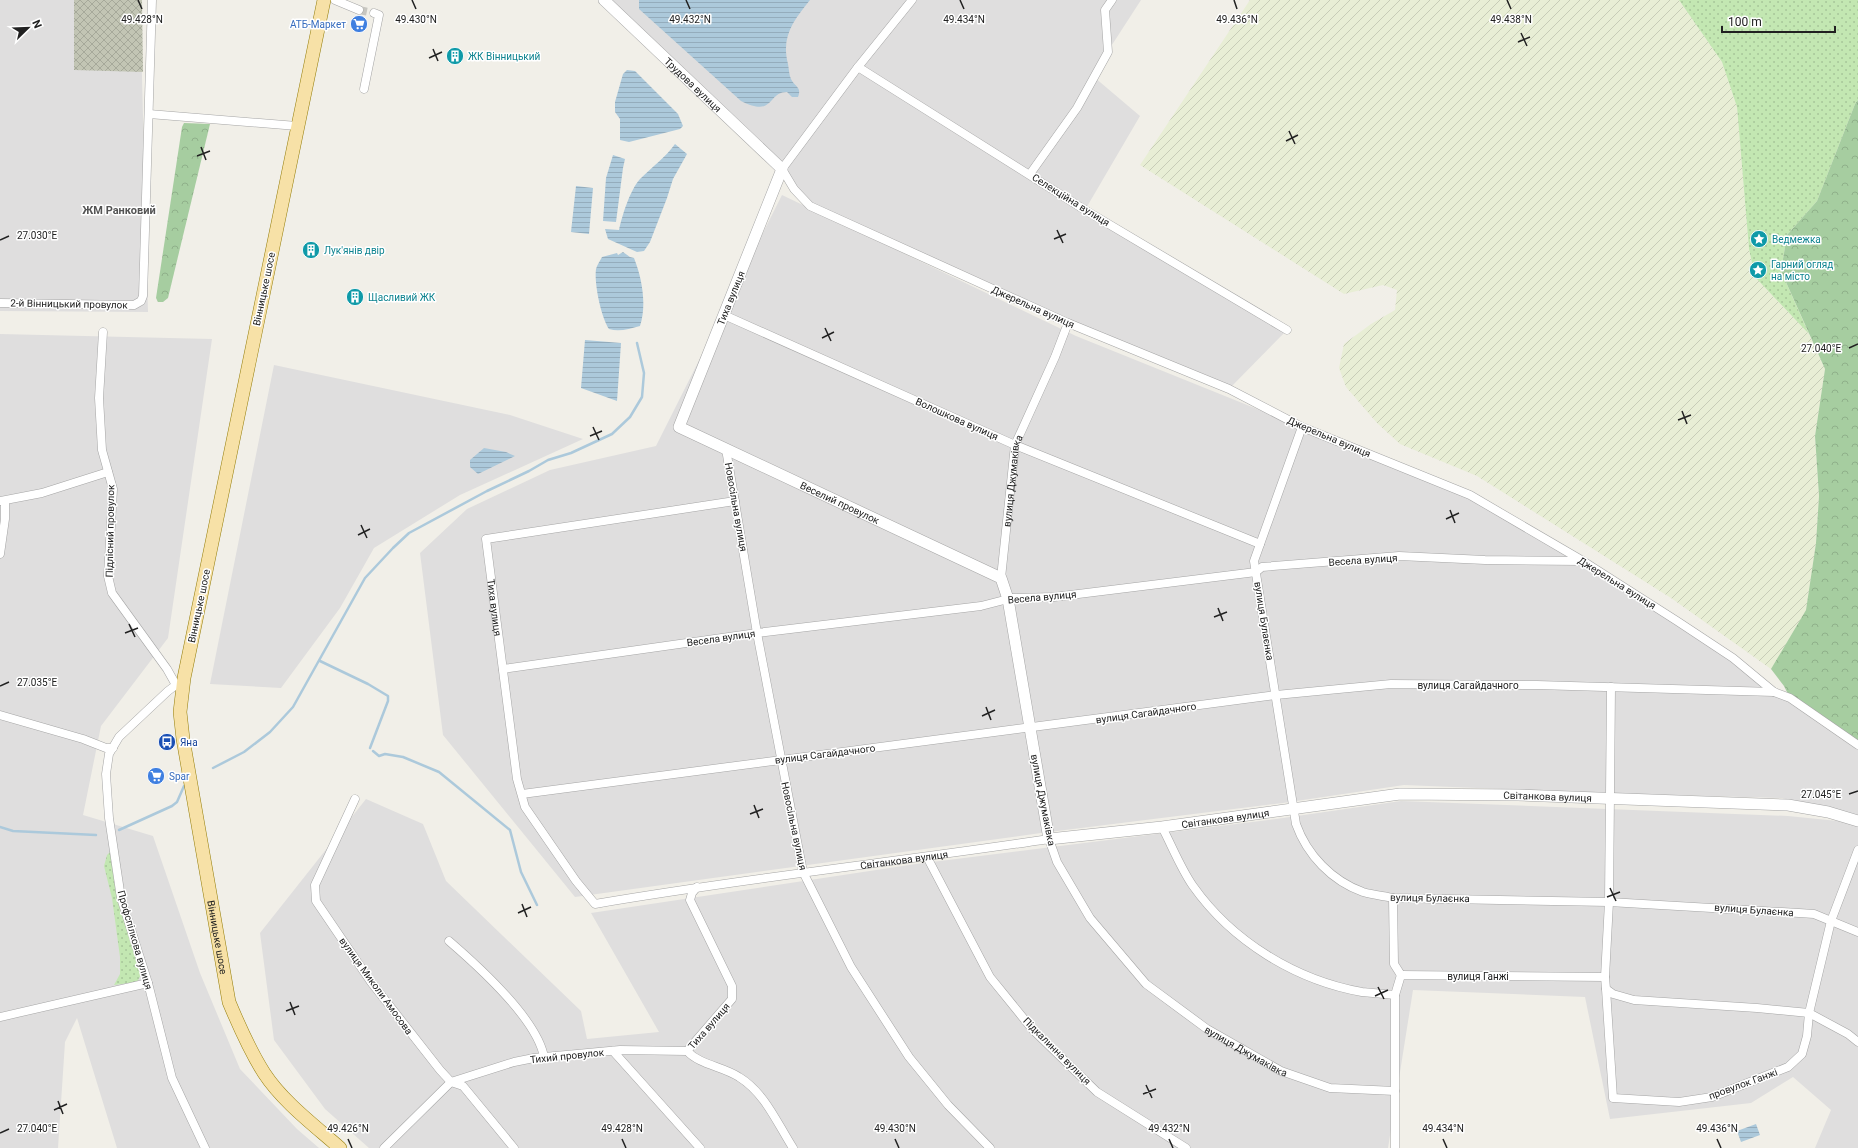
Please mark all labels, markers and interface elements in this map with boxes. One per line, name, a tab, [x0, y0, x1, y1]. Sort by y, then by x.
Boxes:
north arrow	[8, 8, 48, 48]
scale bar	[1722, 8, 1835, 34]
text: 49.428°N	[121, 14, 163, 25]
supermarket icon: АТБ-Маркет	[349, 14, 369, 34]
text: 49.430°N	[395, 14, 437, 25]
text: 49.432°N	[669, 14, 711, 25]
text: 49.434°N	[943, 14, 985, 25]
text: 49.436°N	[1216, 14, 1258, 25]
text: 49.438°N	[1490, 14, 1532, 25]
text: 100 m	[1728, 15, 1762, 29]
text: N	[29, 18, 44, 31]
place label: АТБ-Маркет	[290, 19, 346, 30]
building icon: ЖК Вінницький	[445, 46, 465, 66]
place label: ЖК Вінницький	[468, 51, 540, 62]
street label: Трудова вулиця	[663, 55, 724, 114]
street label: Селекційна вулиця	[1030, 172, 1112, 228]
district label: ЖМ Ранковий	[82, 204, 156, 217]
place icon: Ведмежка	[1749, 229, 1769, 249]
text: 27.030°E	[17, 230, 57, 241]
place label: Ведмежка	[1772, 234, 1821, 245]
building icon: Лук'янів двір	[301, 240, 321, 260]
place label: Лук'янів двір	[324, 245, 385, 256]
street label: Вінницьке шосе	[251, 251, 277, 327]
place label: Гарний огляд на місто	[1771, 259, 1833, 282]
place icon: Гарний огляд на місто	[1748, 260, 1768, 280]
street label: Тиха вулиця	[715, 269, 747, 327]
street label: Джерельна вулиця	[990, 284, 1076, 330]
building icon: Щасливий ЖК	[345, 287, 365, 307]
place label: Щасливий ЖК	[368, 292, 436, 303]
street label: 2-й Вінницький провулок	[10, 297, 128, 311]
text: 27.040°E	[1801, 343, 1841, 354]
street label: Волошкова вулиця	[914, 396, 1000, 442]
street label: Джерельна вулиця	[1286, 414, 1372, 460]
street label: вулиця Джумаківка	[1001, 433, 1024, 527]
street label: Новосільна вулиця	[723, 462, 749, 552]
street label: Веселий провулок	[799, 479, 882, 526]
street label: Підлісний провулок	[104, 484, 116, 578]
street label: Весела вулиця	[1328, 552, 1398, 568]
street label: Джерельна вулиця	[1576, 555, 1658, 611]
street label: Вінницьке шосе	[186, 568, 212, 644]
street label: Тиха вулиця	[486, 578, 504, 637]
street label: вулиця Булаєнка	[1252, 581, 1276, 661]
street label: Весела вулиця	[1007, 589, 1077, 605]
street label: Весела вулиця	[686, 628, 756, 648]
text: 27.035°E	[17, 677, 57, 688]
street label: вулиця Сагайдачного	[1417, 680, 1519, 691]
street label: вулиця Сагайдачного	[1095, 700, 1197, 725]
bus stop icon: Яна	[157, 732, 177, 752]
place label: Яна	[180, 737, 198, 748]
street label: вулиця Сагайдачного	[774, 742, 876, 766]
street label: вулиця Джумаківка	[1029, 753, 1057, 847]
supermarket icon: Spar	[146, 766, 166, 786]
place label: Spar	[169, 771, 190, 782]
street label: Новосільна вулиця	[779, 781, 809, 871]
street label: Світанкова вулиця	[1503, 789, 1592, 803]
text: 27.045°E	[1801, 789, 1841, 800]
street label: Світанкова вулиця	[1181, 807, 1270, 830]
street label: Світанкова вулиця	[859, 848, 949, 871]
street label: Профспілкова вулиця	[116, 889, 154, 991]
street label: вулиця Булаєнка	[1390, 892, 1470, 904]
street label: Вінницьке шосе	[206, 899, 230, 975]
street label: вулиця Булаєнка	[1714, 902, 1794, 918]
street label: вулиця Миколи Амосова	[337, 935, 415, 1037]
street label: вулиця Ганжі	[1447, 971, 1509, 982]
street label: Тиха вулиця	[686, 1001, 732, 1051]
street label: Підкалинна вулиця	[1021, 1015, 1093, 1087]
street label: вулиця Джумаківка	[1203, 1023, 1289, 1078]
street label: Тихий провулок	[529, 1047, 605, 1065]
street label: провулок Ганжі	[1707, 1066, 1779, 1102]
text: 27.040°E	[17, 1123, 57, 1134]
text: 49.426°N	[327, 1123, 369, 1134]
text: 49.428°N	[601, 1123, 643, 1134]
text: 49.430°N	[874, 1123, 916, 1134]
text: 49.432°N	[1148, 1123, 1190, 1134]
text: 49.434°N	[1422, 1123, 1464, 1134]
text: 49.436°N	[1696, 1123, 1738, 1134]

